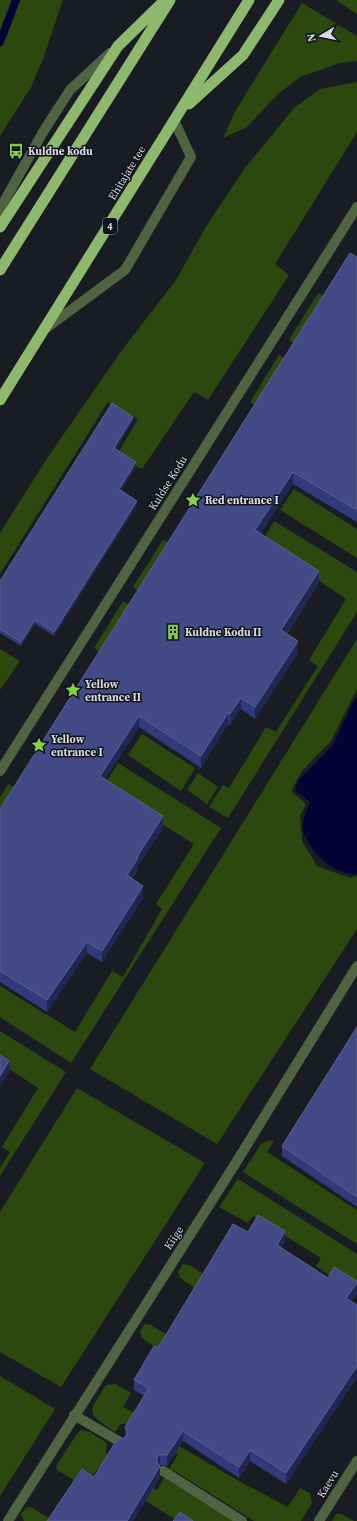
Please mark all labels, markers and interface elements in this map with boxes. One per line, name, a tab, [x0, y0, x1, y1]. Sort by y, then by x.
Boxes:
north arrow	[301, 16, 341, 56]
text: N	[304, 32, 320, 43]
bus stop icon: Kuldne kodu	[7, 142, 25, 160]
street label: Ehitajate tee	[105, 143, 149, 203]
place label: Kuldne kodu	[28, 144, 93, 159]
road number: 4	[103, 218, 117, 234]
street label: Kuldse Kodu	[145, 452, 191, 513]
place icon: Red entrance I	[184, 491, 202, 509]
place label: Red entrance I	[205, 493, 279, 508]
building icon: Kuldne Kodu II	[164, 623, 182, 641]
place label: Kuldne Kodu II	[185, 625, 262, 640]
place label: Yellow entrance II	[85, 677, 141, 705]
place icon: Yellow entrance II	[64, 681, 82, 699]
place label: Yellow entrance I	[51, 732, 103, 760]
place icon: Yellow entrance I	[30, 736, 48, 754]
street label: Kiige	[161, 1223, 187, 1253]
street label: Kaevu	[314, 1467, 343, 1501]

